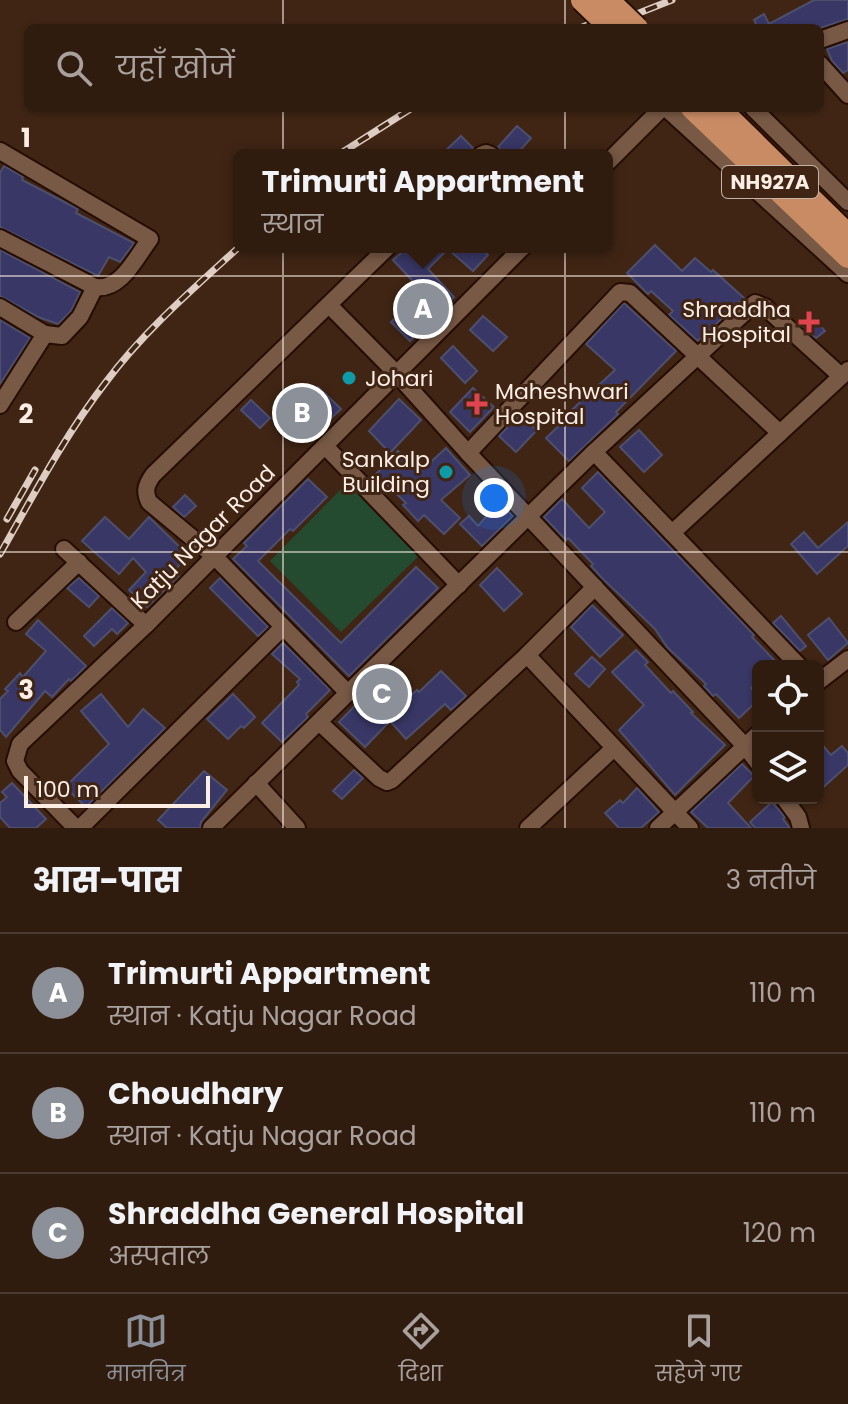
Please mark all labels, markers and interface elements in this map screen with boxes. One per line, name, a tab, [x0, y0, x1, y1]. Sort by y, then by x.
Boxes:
search box	[24, 24, 824, 112]
icon: search	[52, 46, 96, 90]
text: यहाँ खोजें	[116, 46, 235, 89]
text: 1	[21, 120, 31, 156]
popup	[233, 149, 613, 253]
text: Trimurti Appartment	[262, 160, 584, 203]
road number: NH927A	[722, 166, 818, 198]
text: स्थान	[262, 206, 323, 242]
pin: A	[397, 279, 449, 339]
place label: Shraddha Hospital	[682, 294, 791, 350]
marker: Shraddha Hospital	[798, 311, 820, 333]
place label: Johari	[365, 363, 433, 394]
marker: Johari	[340, 369, 358, 387]
place label: Maheshwari Hospital	[495, 376, 629, 432]
pin: B	[276, 383, 328, 443]
marker: Maheshwari Hospital	[466, 393, 488, 415]
text: 2	[19, 396, 34, 432]
place label: Sankalp Building	[342, 444, 430, 500]
street label: Katju Nagar Road	[124, 458, 282, 616]
marker: Sankalp Building	[437, 463, 455, 481]
your location	[474, 478, 514, 518]
map controls	[752, 660, 824, 804]
button: locate	[752, 660, 824, 732]
pin: C	[356, 664, 408, 724]
text: 3	[18, 672, 34, 708]
button: layers	[752, 732, 824, 804]
scale bar	[24, 772, 210, 808]
text: 100 m	[36, 774, 99, 805]
text: आस-पास	[32, 856, 181, 904]
text: 3 नतीजे	[726, 862, 816, 898]
text: Trimurti Appartment	[108, 952, 431, 995]
text: A	[48, 975, 68, 1011]
text: 110 m	[749, 975, 816, 1011]
text: स्थान · Katju Nagar Road	[108, 998, 417, 1034]
text: Choudhary	[108, 1072, 283, 1115]
text: B	[49, 1095, 67, 1131]
text: 110 m	[749, 1095, 816, 1131]
text: स्थान · Katju Nagar Road	[108, 1118, 417, 1154]
text: Shraddha General Hospital	[108, 1192, 524, 1235]
text: C	[48, 1215, 68, 1251]
text: 120 m	[743, 1215, 816, 1251]
text: अस्पताल	[108, 1238, 209, 1274]
tab: मानचित्र	[106, 1309, 185, 1390]
tab: दिशा	[398, 1309, 443, 1390]
tab: सहेजे गए	[656, 1309, 742, 1390]

